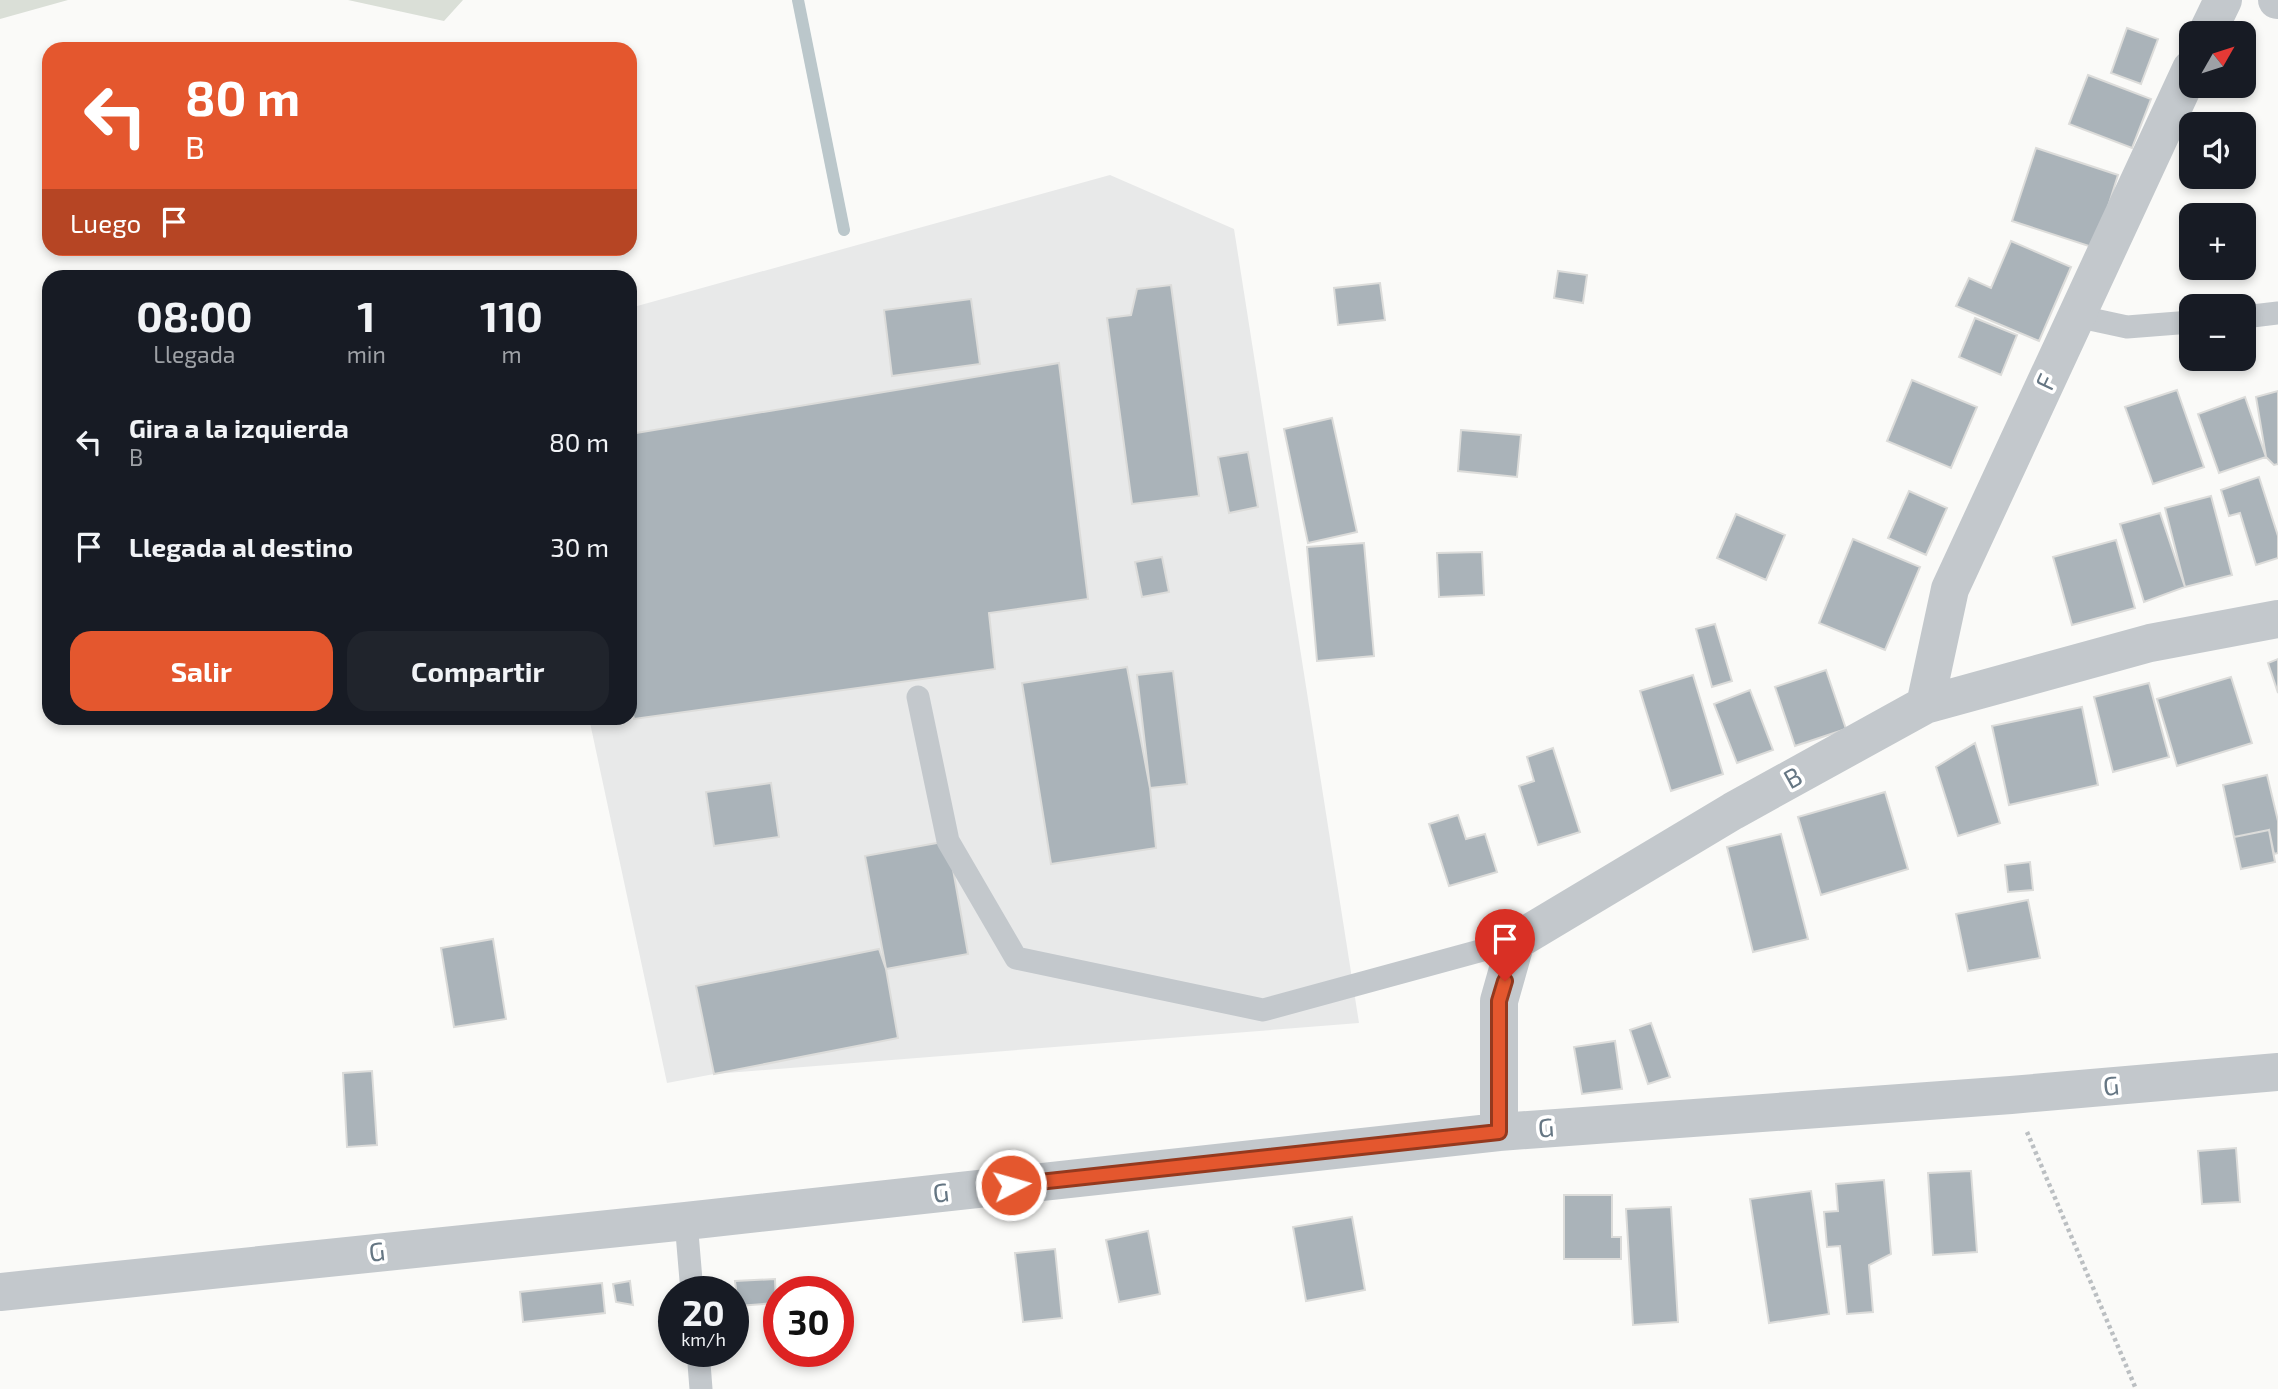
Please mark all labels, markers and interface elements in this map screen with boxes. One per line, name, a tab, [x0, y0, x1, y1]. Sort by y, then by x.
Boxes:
north arrow	[2179, 21, 2256, 98]
map controls	[2179, 21, 2256, 371]
text: 80 m	[185, 67, 300, 126]
icon: left	[70, 70, 161, 161]
button: sound	[2179, 112, 2256, 189]
text: B	[185, 127, 205, 165]
icon: arrive	[155, 203, 193, 241]
button: +	[2179, 203, 2256, 280]
text: Luego	[70, 207, 141, 238]
text: 08:00	[136, 290, 253, 340]
text: 1	[357, 290, 375, 340]
text: 110	[480, 290, 543, 340]
button: −	[2179, 294, 2256, 371]
text: Llegada	[153, 340, 235, 368]
text: min	[347, 340, 386, 368]
text: m	[501, 340, 522, 368]
street label: F	[2028, 368, 2062, 394]
text: Gira a la izquierda	[129, 412, 349, 443]
icon: left	[70, 423, 108, 461]
text: 80 m	[549, 426, 609, 457]
text: B	[129, 443, 143, 471]
icon: arrive	[70, 528, 108, 566]
text: Llegada al destino	[129, 531, 353, 562]
text: 30 m	[550, 531, 609, 562]
button: Salir	[70, 631, 333, 711]
button: Compartir	[347, 631, 609, 711]
street label: B	[1778, 759, 1807, 794]
pin	[1475, 909, 1535, 981]
icon: arrive	[1486, 920, 1524, 958]
street label: G	[2101, 1068, 2120, 1101]
street label: G	[1537, 1110, 1555, 1143]
position arrow	[974, 1148, 1048, 1222]
street label: G	[931, 1175, 951, 1208]
street label: G	[367, 1234, 387, 1267]
speed limit sign: 30	[763, 1276, 854, 1367]
text: 20	[682, 1291, 725, 1333]
text: km/h	[681, 1328, 726, 1350]

